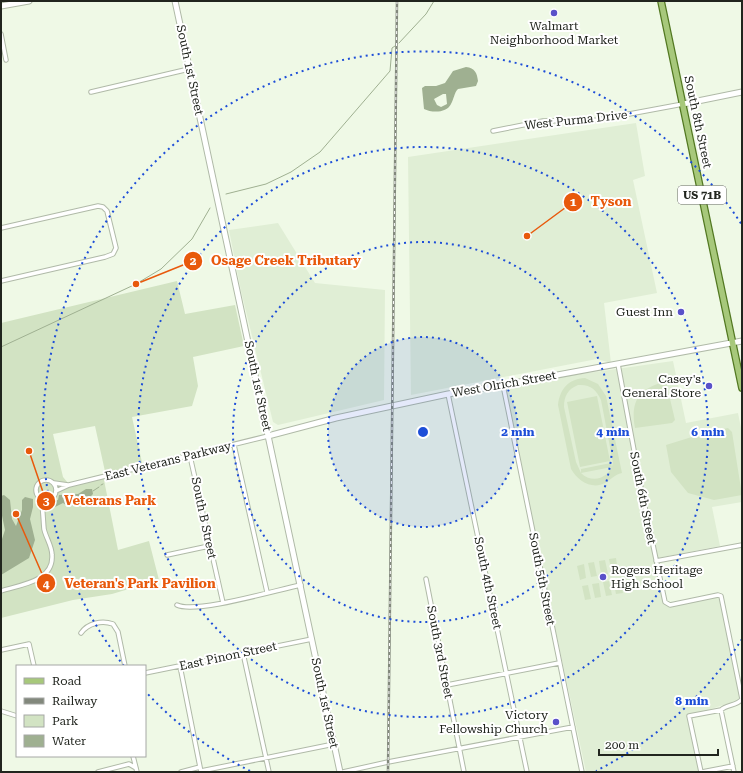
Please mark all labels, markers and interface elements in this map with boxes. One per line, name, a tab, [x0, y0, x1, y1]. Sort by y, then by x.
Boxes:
marker: Walmart Neighborhood Market	[549, 8, 559, 18]
place label: Walmart Neighborhood Market	[490, 19, 619, 47]
street label: South 1st Street	[174, 23, 207, 117]
street label: South 8th Street	[681, 74, 715, 170]
street label: West Purma Drive	[524, 108, 629, 132]
road number: US 71B	[678, 186, 726, 204]
callout: Tyson	[563, 189, 640, 214]
text: Tyson	[590, 194, 632, 209]
text: 1	[570, 195, 577, 209]
callout: Osage Creek Tributary	[183, 248, 369, 273]
text: Osage Creek Tributary	[211, 253, 361, 268]
text: 2	[190, 254, 197, 268]
place label: Guest Inn	[616, 305, 673, 319]
marker: Guest Inn	[676, 307, 686, 317]
street label: South 1st Street	[242, 339, 275, 433]
street label: West Olrich Street	[451, 368, 558, 400]
place label: Casey's General Store	[622, 372, 701, 400]
marker: Casey's General Store	[704, 381, 714, 391]
centre of rings	[416, 425, 430, 439]
text: 2 min	[501, 425, 535, 439]
text: 4 min	[596, 425, 630, 439]
text: 6 min	[691, 425, 725, 439]
street label: East Veterans Parkway	[103, 438, 234, 484]
street label: South 6th Street	[627, 450, 659, 546]
street label: South B Street	[188, 476, 220, 561]
callout: Veterans Park	[36, 488, 164, 513]
text: Veterans Park	[64, 493, 156, 508]
text: 3	[43, 494, 50, 508]
street label: South 5th Street	[526, 531, 558, 627]
street label: South 4th Street	[471, 535, 505, 631]
place label: Rogers Heritage High School	[611, 563, 703, 591]
callout: Veteran's Park Pavilion	[36, 571, 224, 596]
marker: Rogers Heritage High School	[598, 572, 608, 582]
text: Veteran's Park Pavilion	[64, 576, 216, 591]
text: 4	[43, 577, 50, 591]
street label: South 3rd Street	[424, 604, 456, 700]
street label: East Pinon Street	[178, 639, 279, 673]
street label: South 1st Street	[309, 656, 342, 750]
legend	[16, 665, 146, 757]
text: Road	[52, 674, 82, 688]
text: Railway	[52, 694, 98, 708]
text: 8 min	[675, 694, 709, 708]
place label: Victory Fellowship Church	[439, 708, 549, 736]
text: Park	[52, 714, 79, 728]
marker: Victory Fellowship Church	[551, 717, 561, 727]
scale bar	[599, 731, 718, 757]
text: Water	[52, 734, 86, 748]
text: 200 m	[605, 738, 639, 752]

